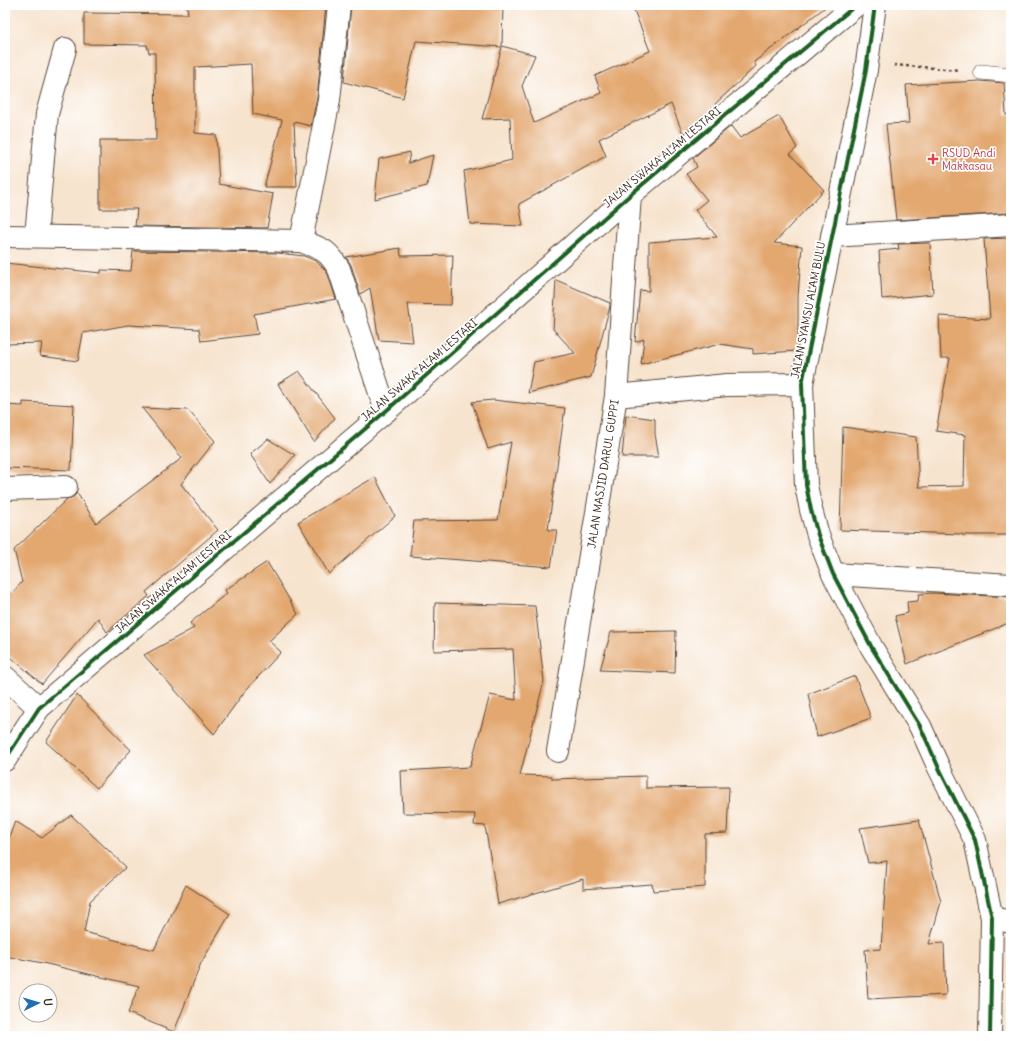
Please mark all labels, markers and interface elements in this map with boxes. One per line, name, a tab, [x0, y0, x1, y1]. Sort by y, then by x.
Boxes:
street label: JALAN SWAKA ALAM LESTARI	[600, 103, 724, 210]
place label: RSUD Andi Makkasau	[942, 146, 995, 173]
marker: RSUD Andi Makkasau	[927, 153, 939, 165]
street label: JALAN SYAMSU ALAM BULU	[788, 240, 828, 380]
street label: JALAN SWAKA ALAM LESTARI	[358, 315, 480, 424]
street label: JALAN MASJID DARUL GUPPI	[584, 398, 622, 549]
street label: JALAN SWAKA ALAM LESTARI	[112, 527, 234, 636]
north arrow	[18, 983, 58, 1023]
text: U	[41, 998, 55, 1006]

